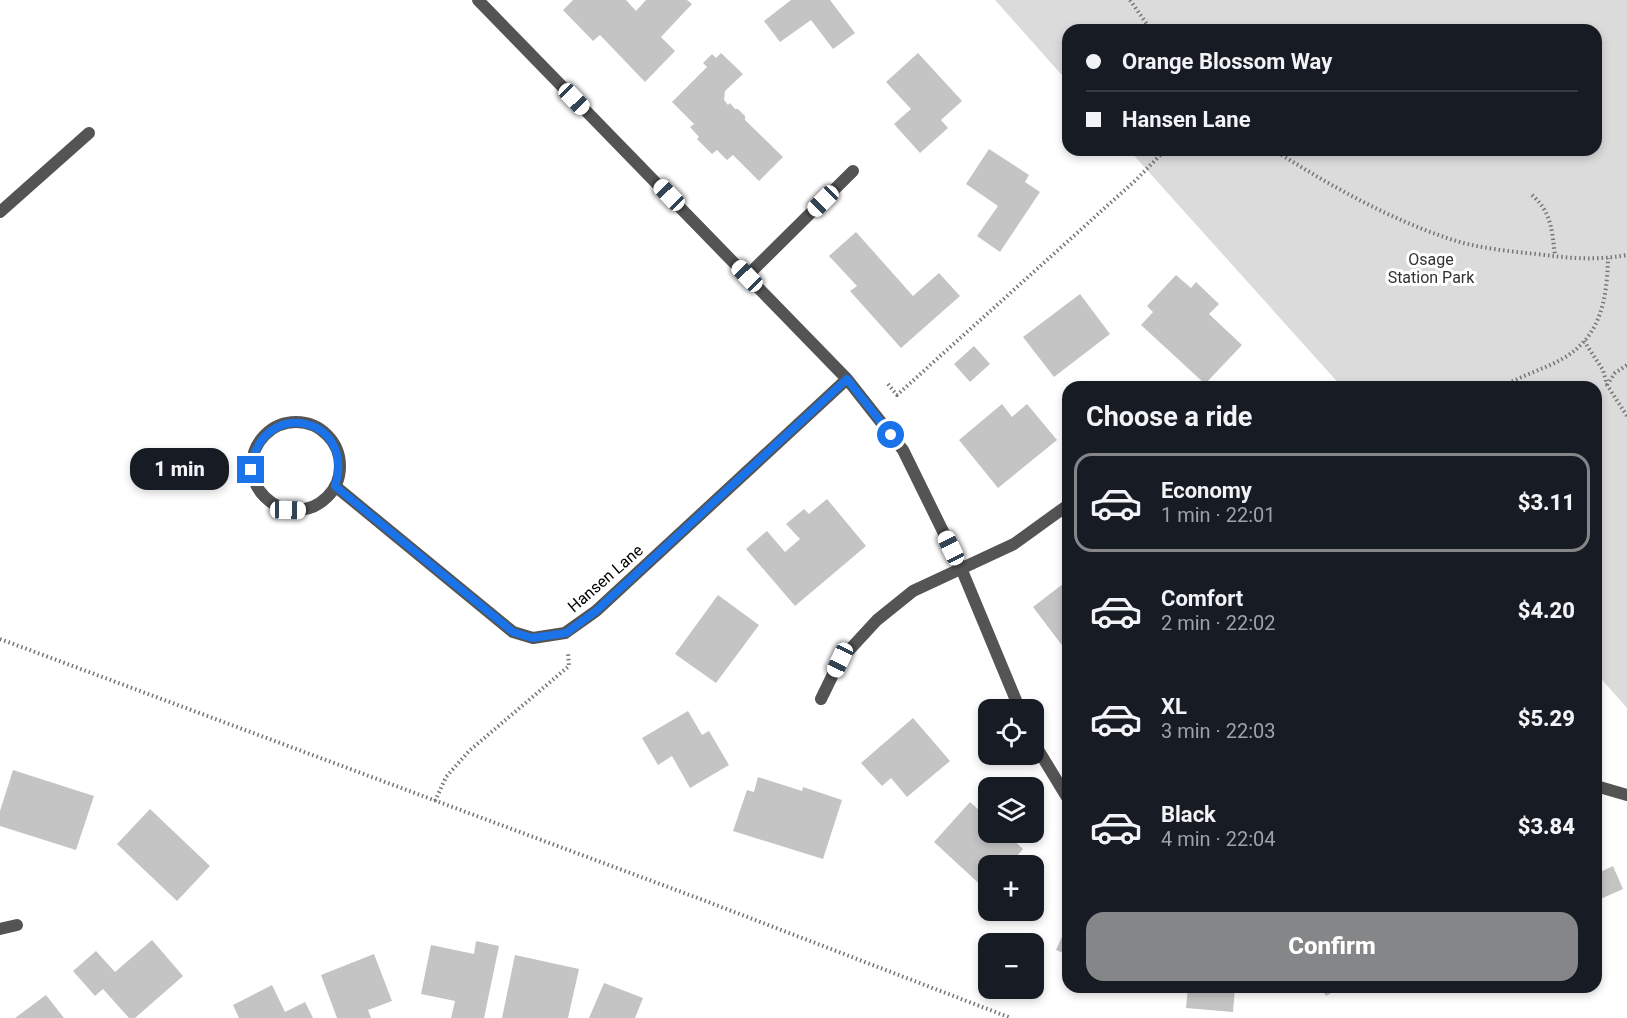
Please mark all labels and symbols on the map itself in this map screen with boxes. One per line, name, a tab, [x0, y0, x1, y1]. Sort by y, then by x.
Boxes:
car	[555, 80, 593, 118]
car	[650, 176, 688, 214]
car	[804, 182, 842, 220]
park label: Osage Station Park	[1388, 250, 1475, 287]
car	[728, 257, 766, 295]
route start	[877, 421, 904, 448]
callout: 1 min	[131, 449, 230, 491]
route end	[237, 456, 264, 483]
car	[270, 501, 306, 519]
car	[935, 528, 967, 568]
street label: Hansen Lane	[564, 541, 647, 616]
car	[824, 640, 856, 680]

